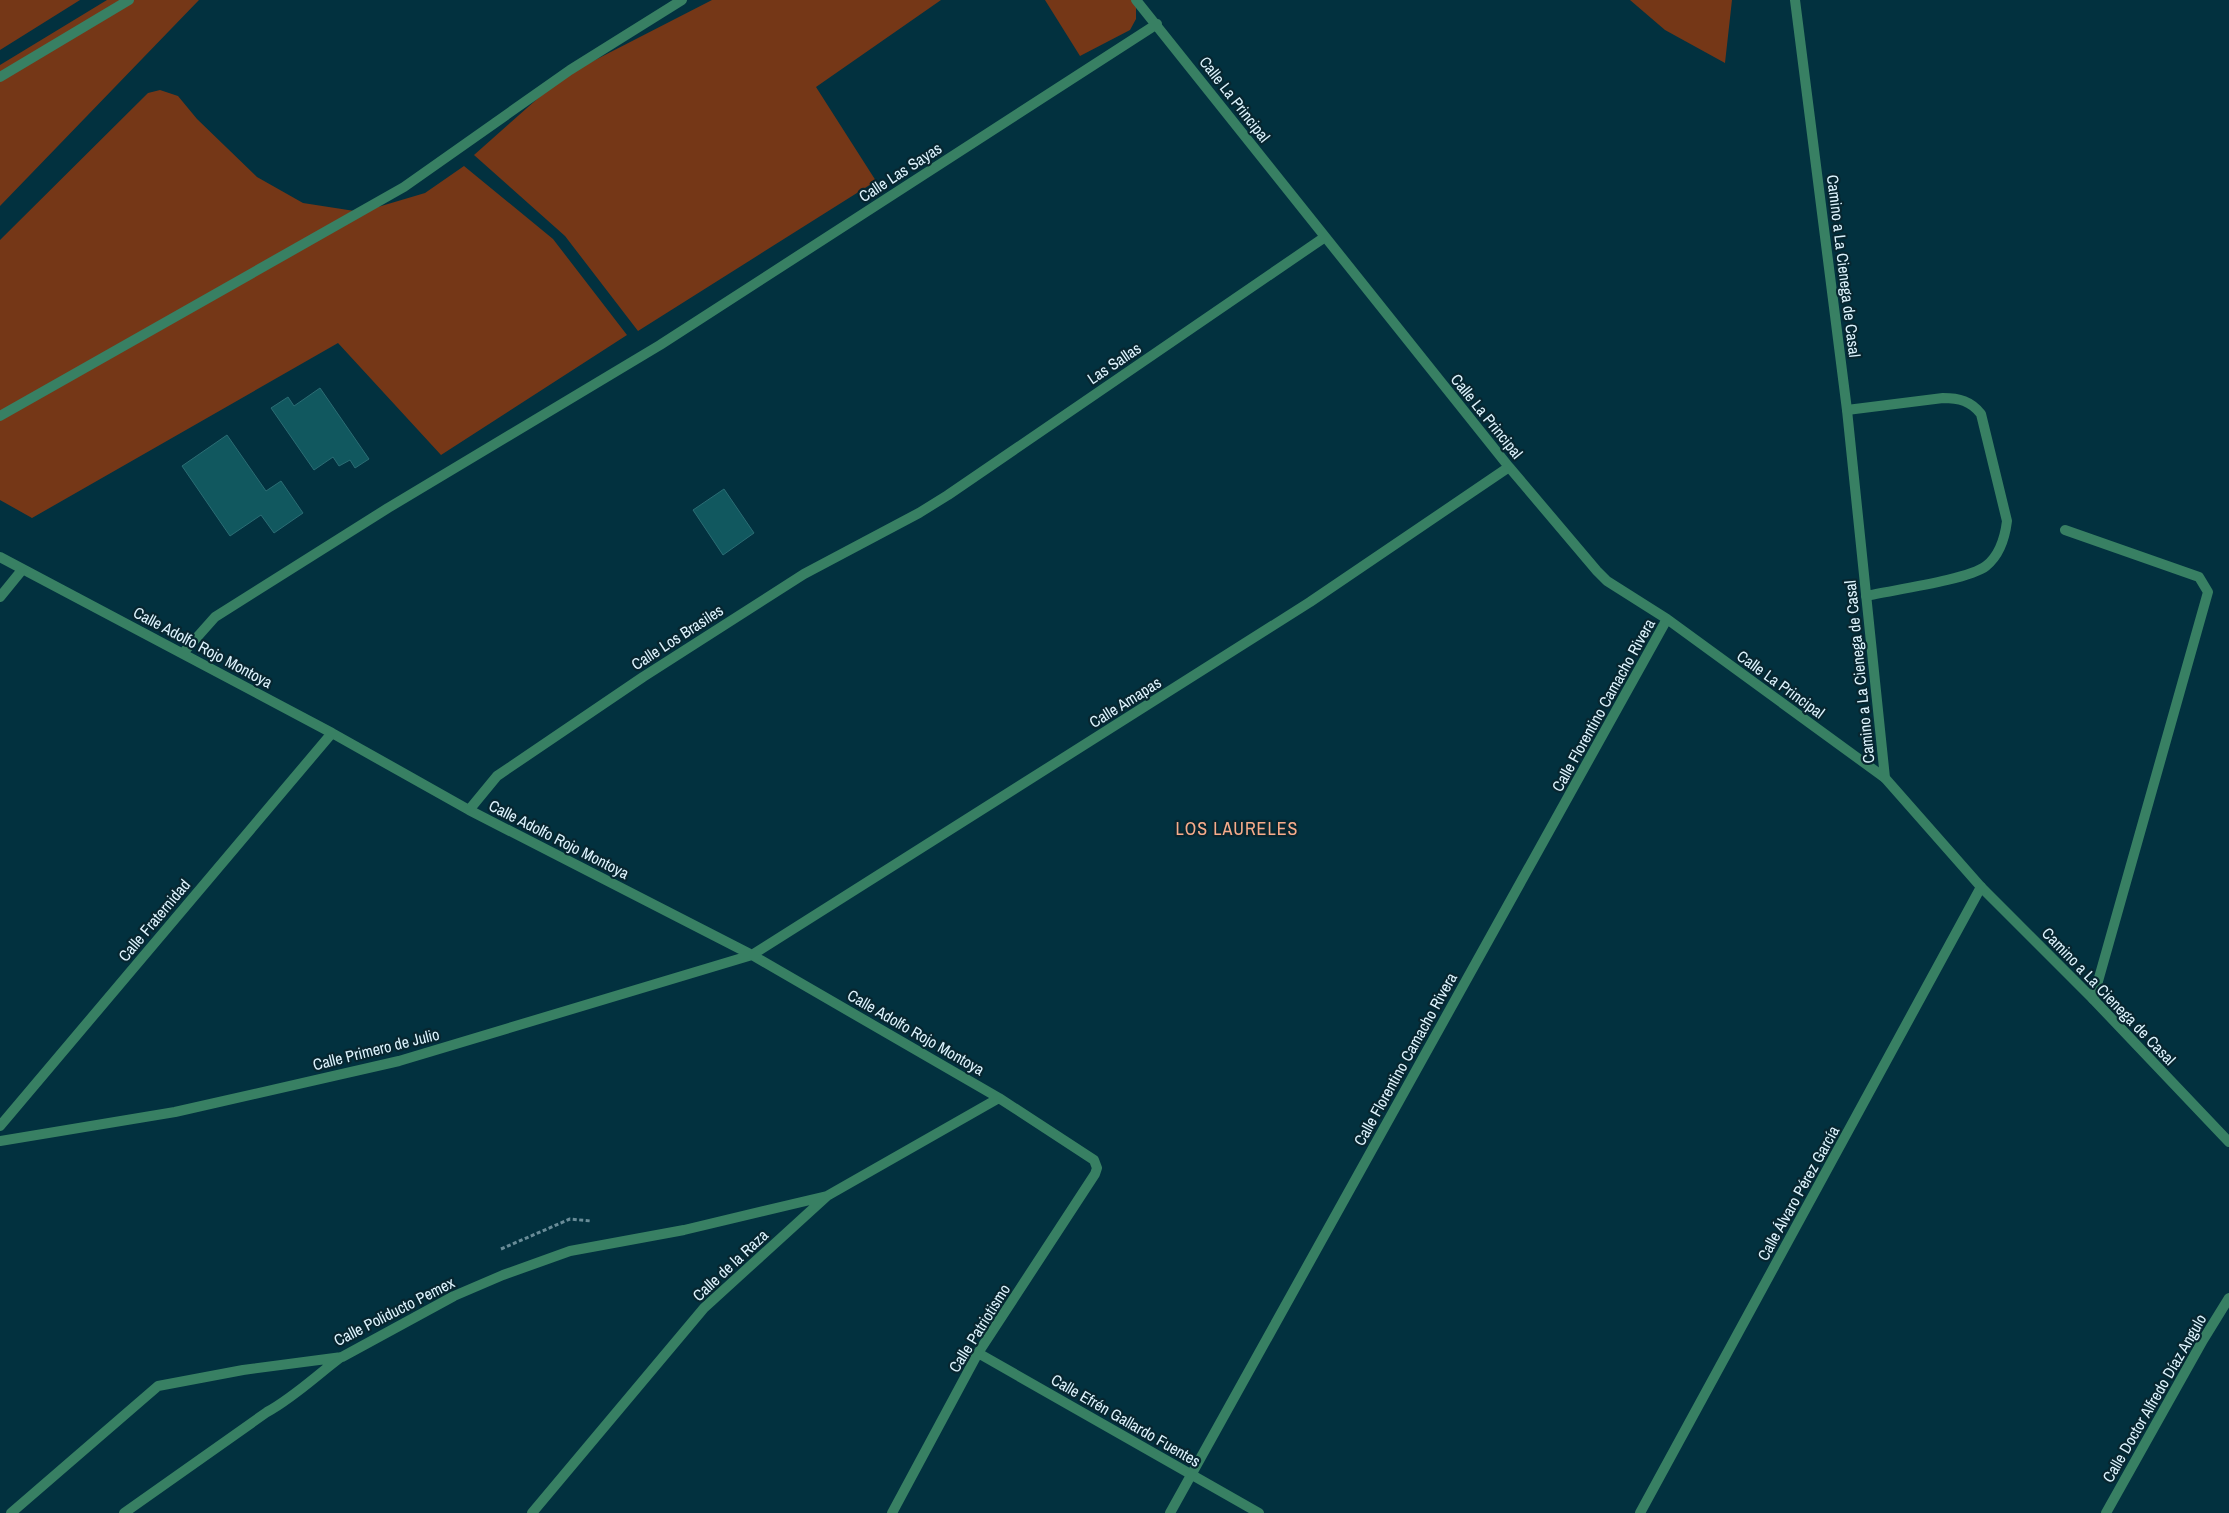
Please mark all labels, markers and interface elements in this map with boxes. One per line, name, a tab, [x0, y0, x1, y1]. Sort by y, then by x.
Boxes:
street label: Calle La Principal	[1194, 51, 1276, 147]
street label: Calle Las Sayas	[854, 137, 946, 207]
street label: Camino a La Cienega de Casal	[1822, 173, 1866, 359]
street label: Las Sallas	[1083, 337, 1145, 389]
street label: Calle La Principal	[1446, 369, 1528, 463]
street label: Camino a La Cienega de Casal	[1838, 579, 1880, 765]
street label: Calle Los Brasiles	[627, 599, 727, 675]
street label: Calle Adolfo Rojo Montoya	[130, 601, 277, 693]
street label: Calle Florentino Camacho Rivera	[1546, 614, 1660, 795]
street label: Calle La Principal	[1733, 645, 1829, 723]
street label: Calle Amapas	[1085, 671, 1165, 733]
street label: Calle Adolfo Rojo Montoya	[485, 794, 633, 884]
district label: LOS LAURELES	[1176, 816, 1298, 841]
street label: Calle Fraternidad	[113, 874, 195, 966]
street label: Camino a La Cienega de Casal	[2037, 922, 2181, 1070]
street label: Calle Florentino Camacho Rivera	[1348, 968, 1462, 1149]
street label: Calle Adolfo Rojo Montoya	[844, 984, 989, 1081]
street label: Calle Primero de Julio	[310, 1023, 442, 1075]
street label: Calle Álvaro Pérez García	[1752, 1121, 1845, 1264]
street label: Calle de la Raza	[687, 1224, 773, 1306]
street label: Calle Poliducto Pemex	[330, 1271, 459, 1351]
street label: Calle Patriotismo	[943, 1280, 1015, 1376]
street label: Calle Doctor Alfredo Díaz Angulo	[2097, 1310, 2211, 1486]
street label: Calle Efrén Gallardo Fuentes	[1047, 1368, 1205, 1472]

